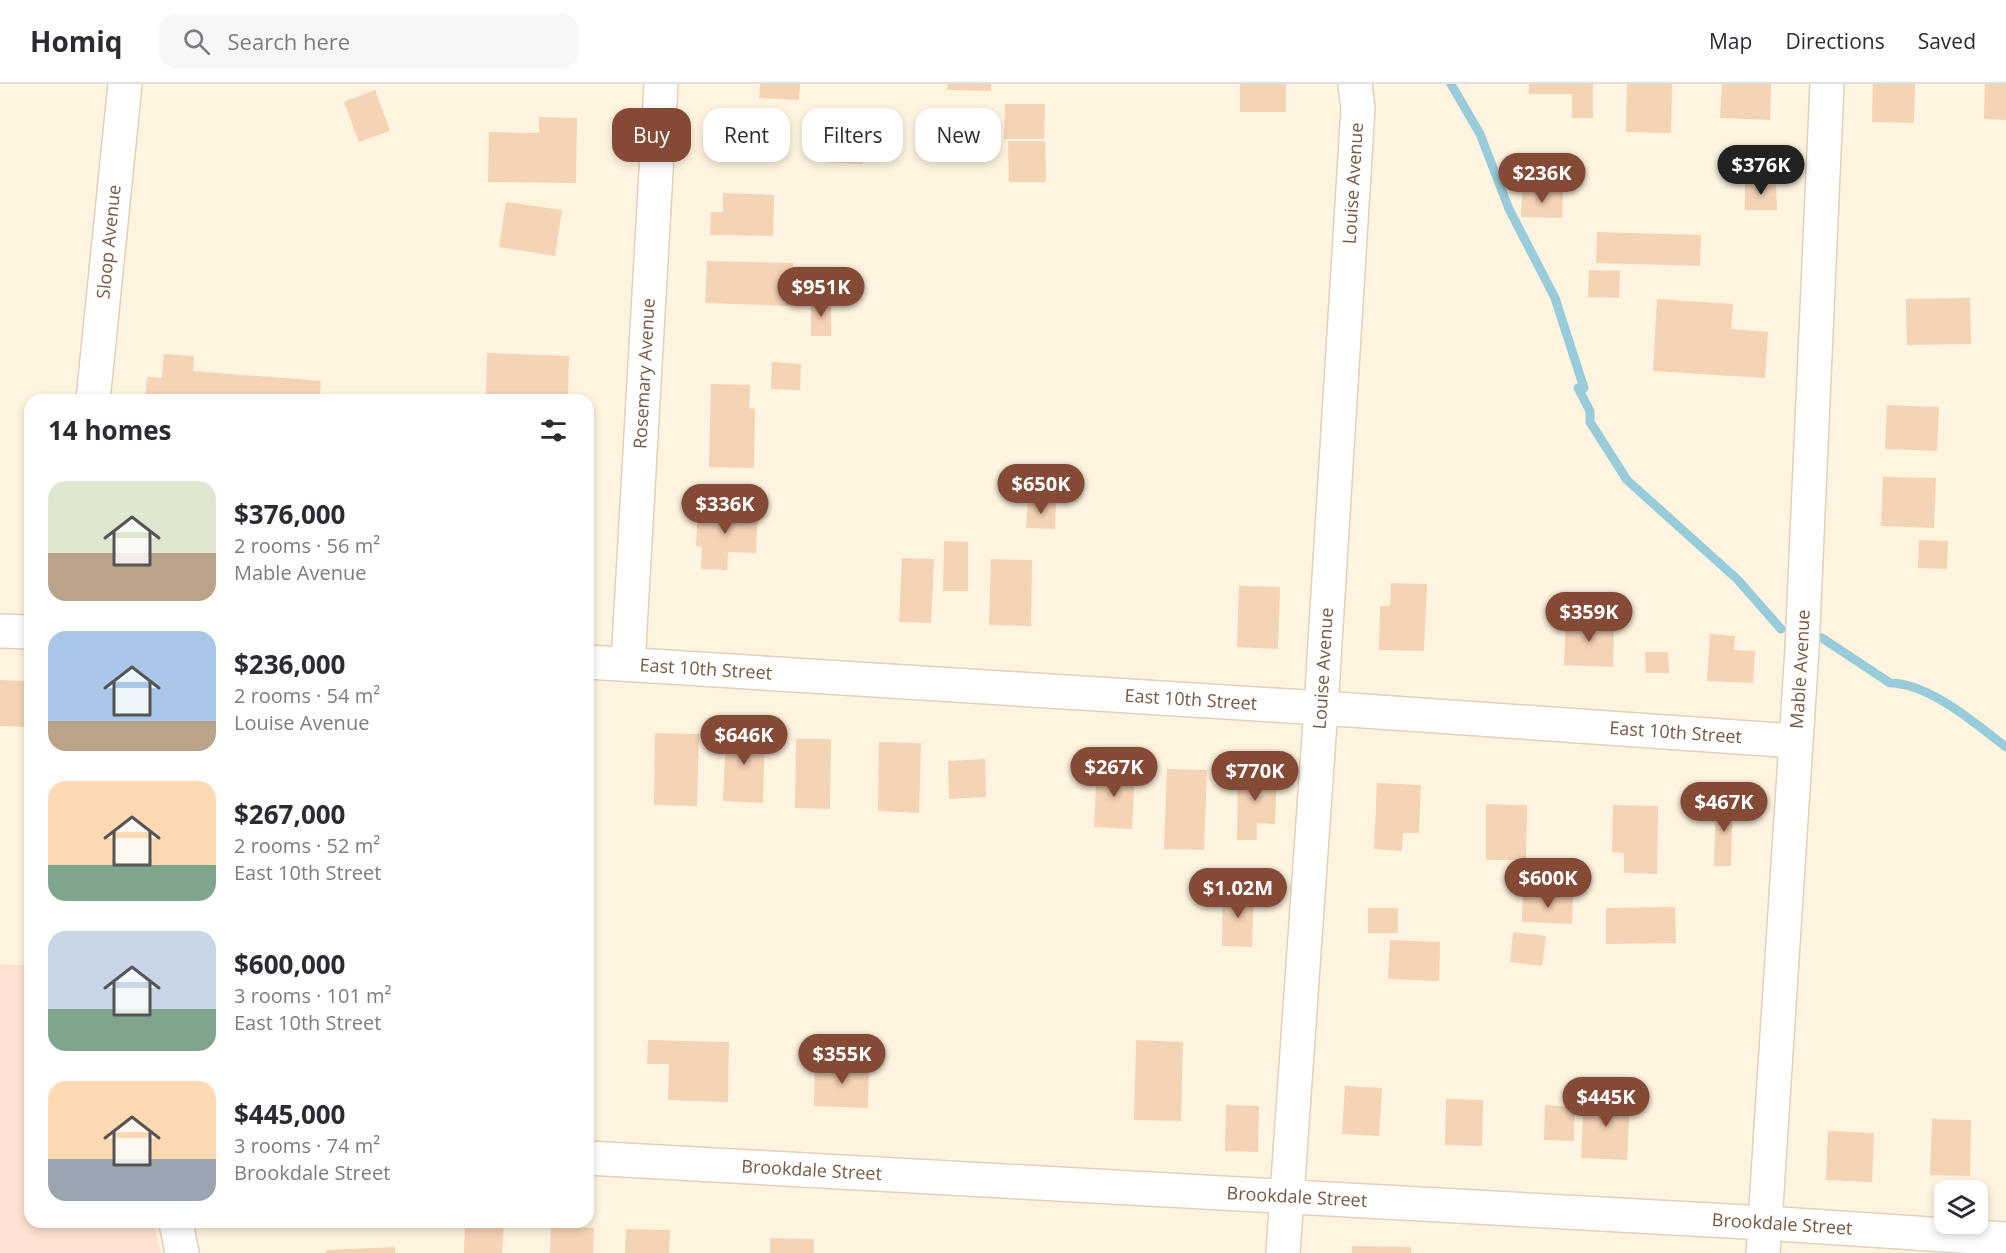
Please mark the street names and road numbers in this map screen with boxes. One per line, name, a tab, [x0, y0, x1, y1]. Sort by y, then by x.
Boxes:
street label: Louise Avenue	[1337, 122, 1368, 245]
street label: Sloop Avenue	[90, 184, 126, 300]
street label: Rosemary Avenue	[627, 297, 660, 450]
street label: Louise Avenue	[1307, 607, 1338, 730]
street label: Mable Avenue	[1784, 609, 1815, 729]
street label: East 10th Street	[639, 652, 773, 685]
street label: East 10th Street	[1124, 683, 1258, 715]
street label: East 10th Street	[1609, 715, 1743, 748]
street label: Brookdale Street	[741, 1153, 883, 1185]
street label: Brookdale Street	[1226, 1180, 1368, 1212]
street label: Brookdale Street	[1711, 1207, 1853, 1240]

